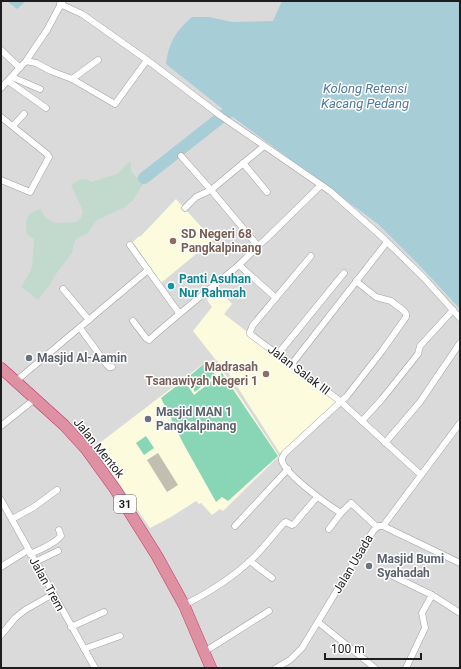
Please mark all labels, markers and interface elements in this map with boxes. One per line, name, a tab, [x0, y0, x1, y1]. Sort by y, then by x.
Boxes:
water label: Kolong Retensi Kacang Pedang	[321, 81, 409, 111]
place label: SD Negeri 68 Pangkalpinang	[181, 227, 261, 255]
marker: SD Negeri 68 Pangkalpinang	[168, 236, 178, 246]
place label: Panti Asuhan Nur Rahmah	[179, 272, 251, 300]
marker: Panti Asuhan Nur Rahmah	[166, 281, 176, 291]
street label: Jalan Salak III	[265, 342, 333, 398]
place label: Masjid Al-Aamin	[37, 351, 127, 365]
marker: Masjid Al-Aamin	[24, 353, 34, 363]
place label: Madrasah Tsanawiyah Negeri 1	[146, 360, 258, 388]
marker: Madrasah Tsanawiyah Negeri 1	[261, 369, 271, 379]
place label: Masjid MAN 1 Pangkalpinang	[156, 405, 236, 433]
marker: Masjid MAN 1 Pangkalpinang	[143, 414, 153, 424]
street label: Jalan Mentok	[71, 415, 128, 481]
road number: 31	[114, 495, 136, 513]
street label: Jalan Usada	[330, 532, 376, 596]
place label: Masjid Bumi Syahadah	[377, 552, 444, 580]
street label: Jalan Trem	[26, 555, 68, 613]
marker: Masjid Bumi Syahadah	[364, 561, 374, 571]
scale bar	[325, 635, 421, 661]
text: 100 m	[331, 642, 365, 656]

